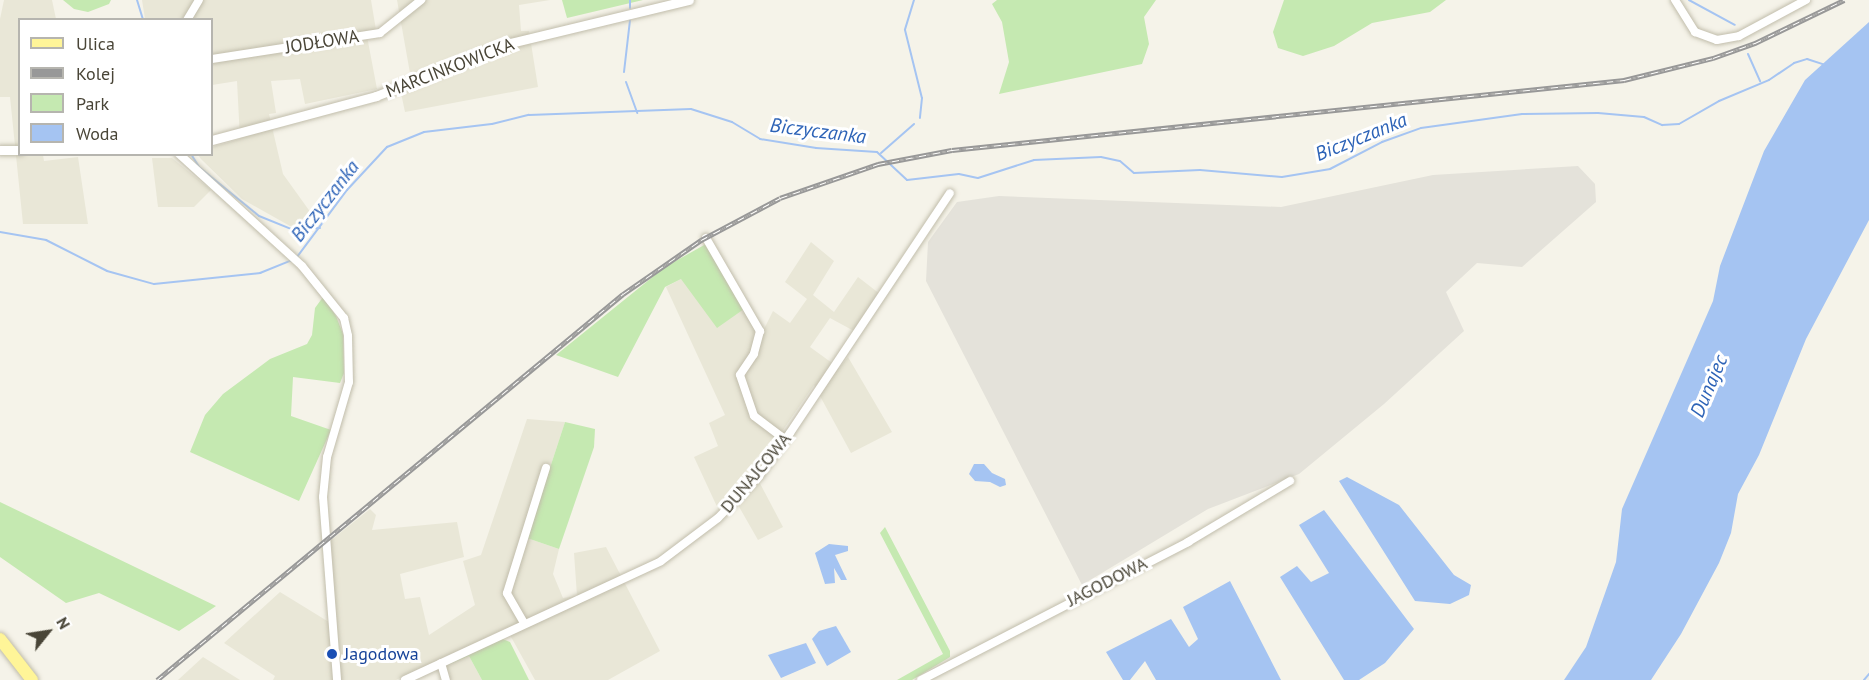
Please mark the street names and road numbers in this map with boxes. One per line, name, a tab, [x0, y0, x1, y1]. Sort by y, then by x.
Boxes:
street label: JODŁOWA	[284, 26, 360, 58]
street label: MARCINKOWICKA	[383, 34, 517, 102]
street label: DUNAJCOWA	[716, 428, 796, 518]
street label: JAGODOWA	[1063, 553, 1151, 611]

